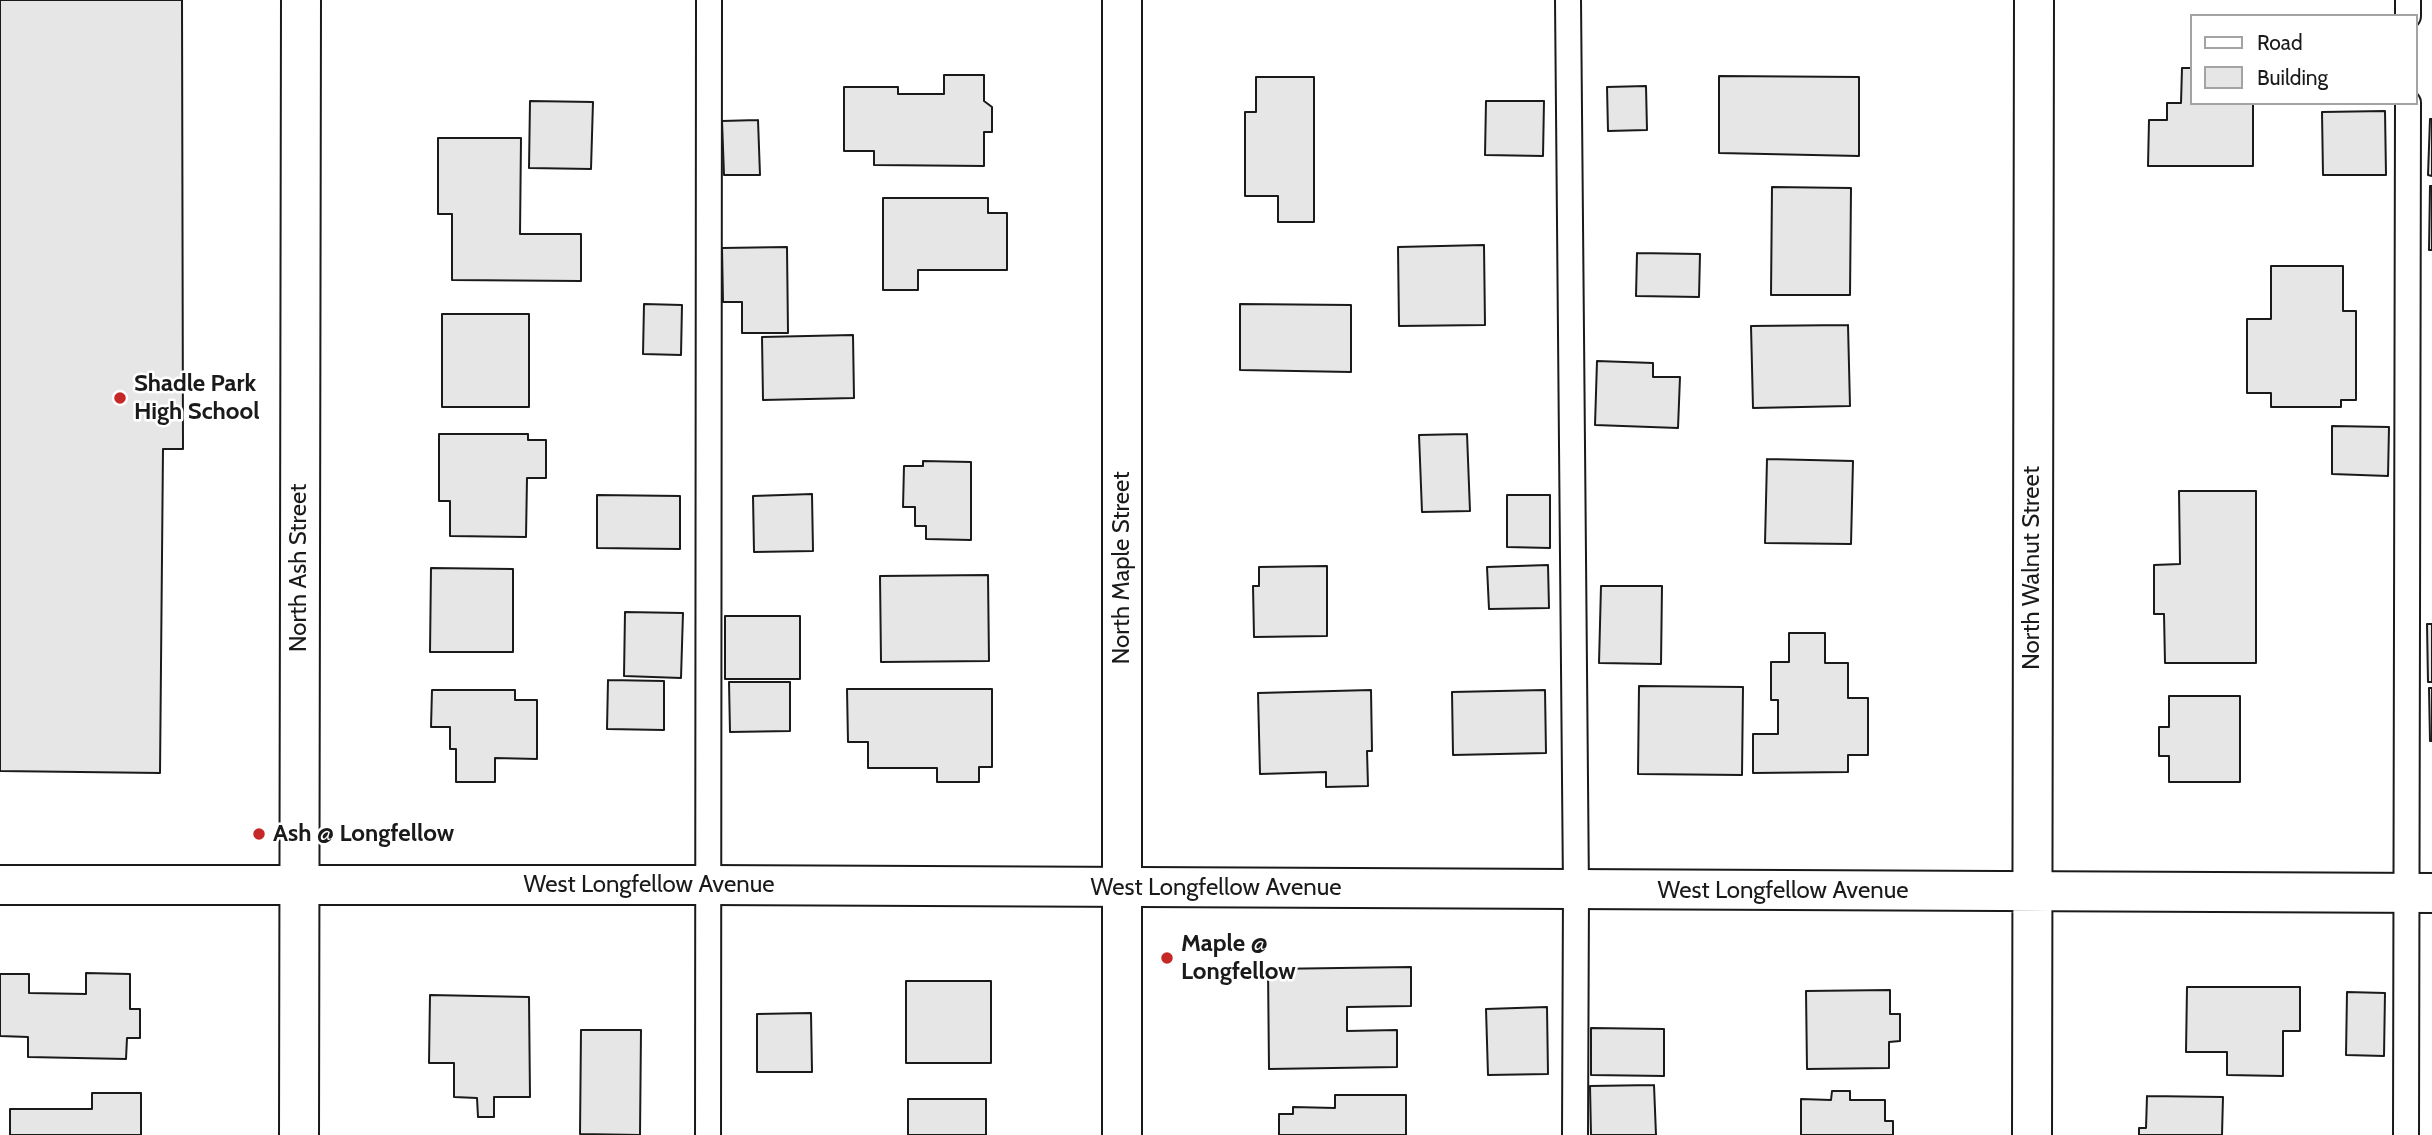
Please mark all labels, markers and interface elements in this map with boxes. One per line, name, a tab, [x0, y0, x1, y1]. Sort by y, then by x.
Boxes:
legend	[2190, 14, 2418, 105]
text: Road	[2257, 30, 2303, 55]
text: Building	[2257, 65, 2328, 90]
place label: Shadle Park High School	[134, 370, 259, 426]
marker: Shadle Park High School	[112, 390, 128, 406]
street label: North Walnut Street	[2018, 466, 2046, 670]
street label: North Maple Street	[1108, 472, 1136, 664]
street label: North Ash Street	[285, 484, 313, 652]
place label: Ash @ Longfellow	[273, 820, 454, 848]
marker: Ash @ Longfellow	[251, 826, 267, 842]
street label: West Longfellow Avenue	[523, 871, 775, 899]
street label: West Longfellow Avenue	[1090, 874, 1342, 902]
street label: West Longfellow Avenue	[1657, 877, 1909, 905]
place label: Maple @ Longfellow	[1181, 930, 1296, 986]
marker: Maple @ Longfellow	[1159, 950, 1175, 966]

